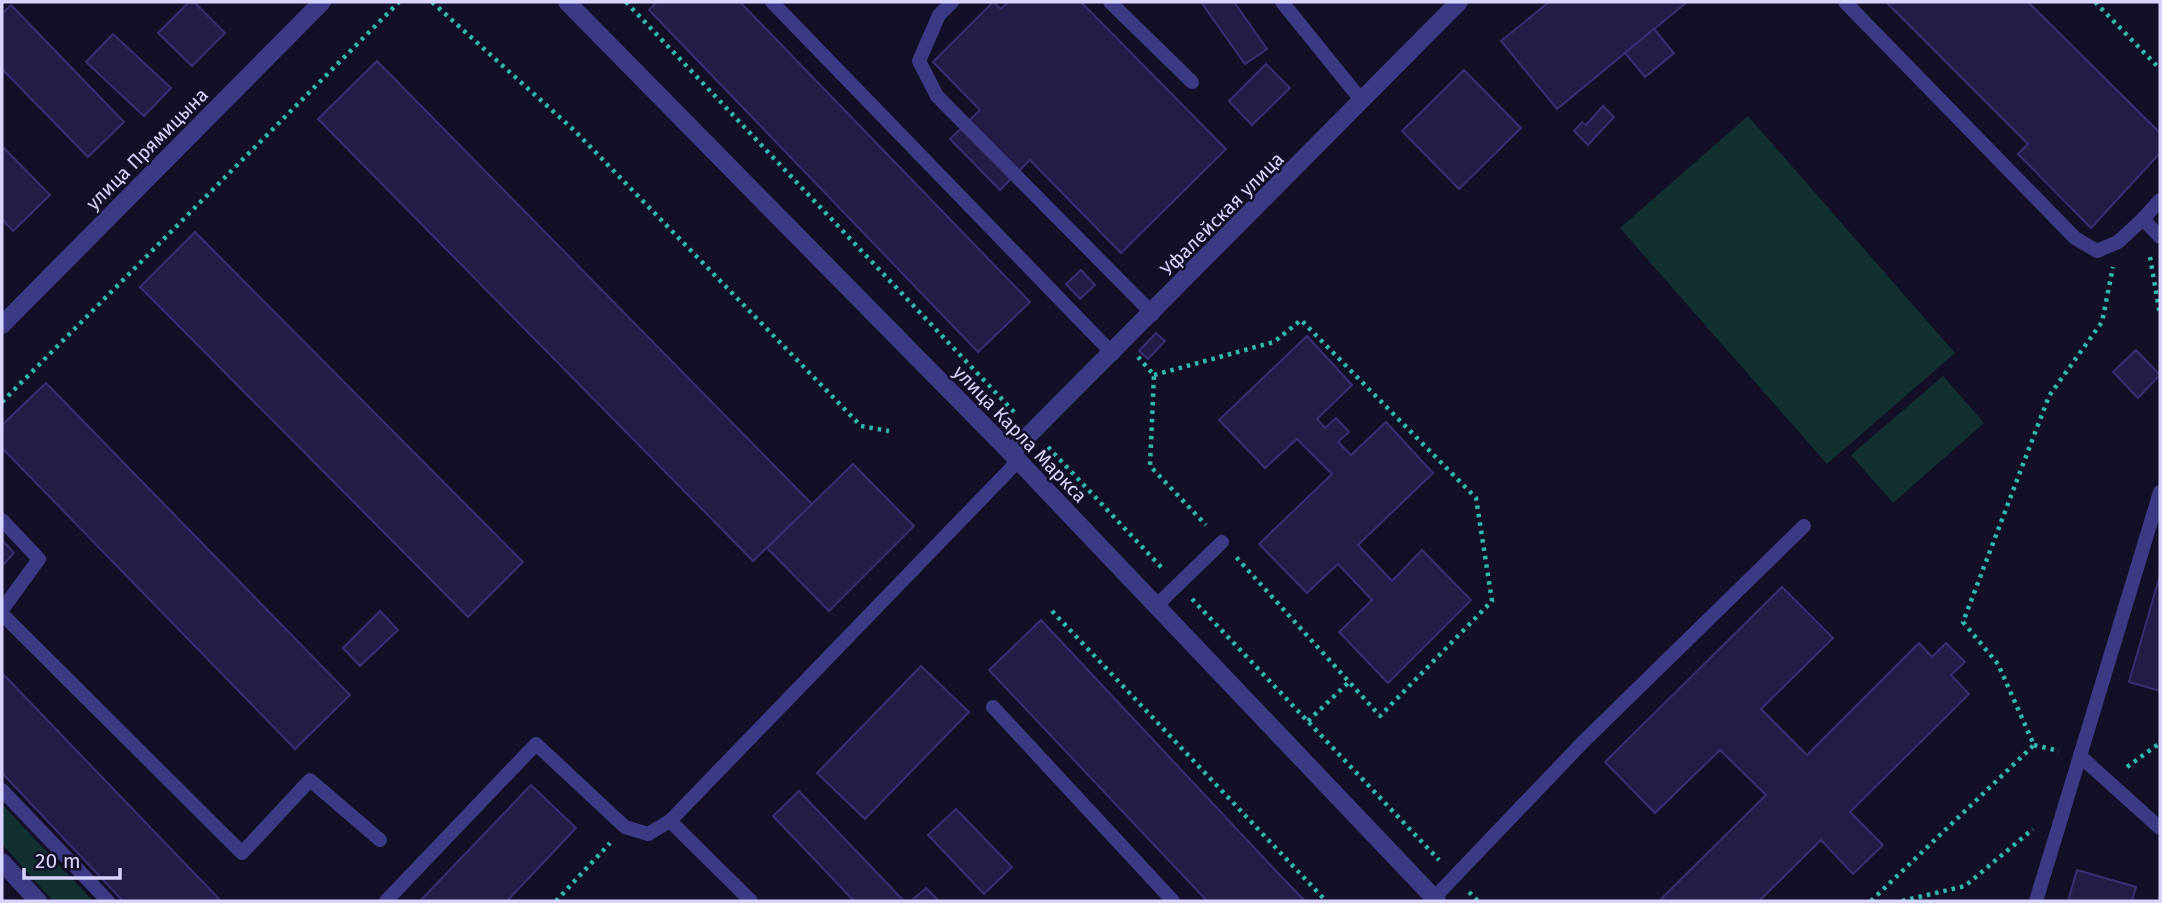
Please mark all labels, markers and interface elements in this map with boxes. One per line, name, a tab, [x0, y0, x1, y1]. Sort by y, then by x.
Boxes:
street label: улица Прямицына	[81, 83, 213, 215]
street label: Уфалейская улица	[1155, 147, 1289, 281]
street label: улица Карла Маркса	[948, 361, 1092, 507]
scale bar	[24, 836, 121, 880]
text: 20 m	[35, 848, 81, 874]

